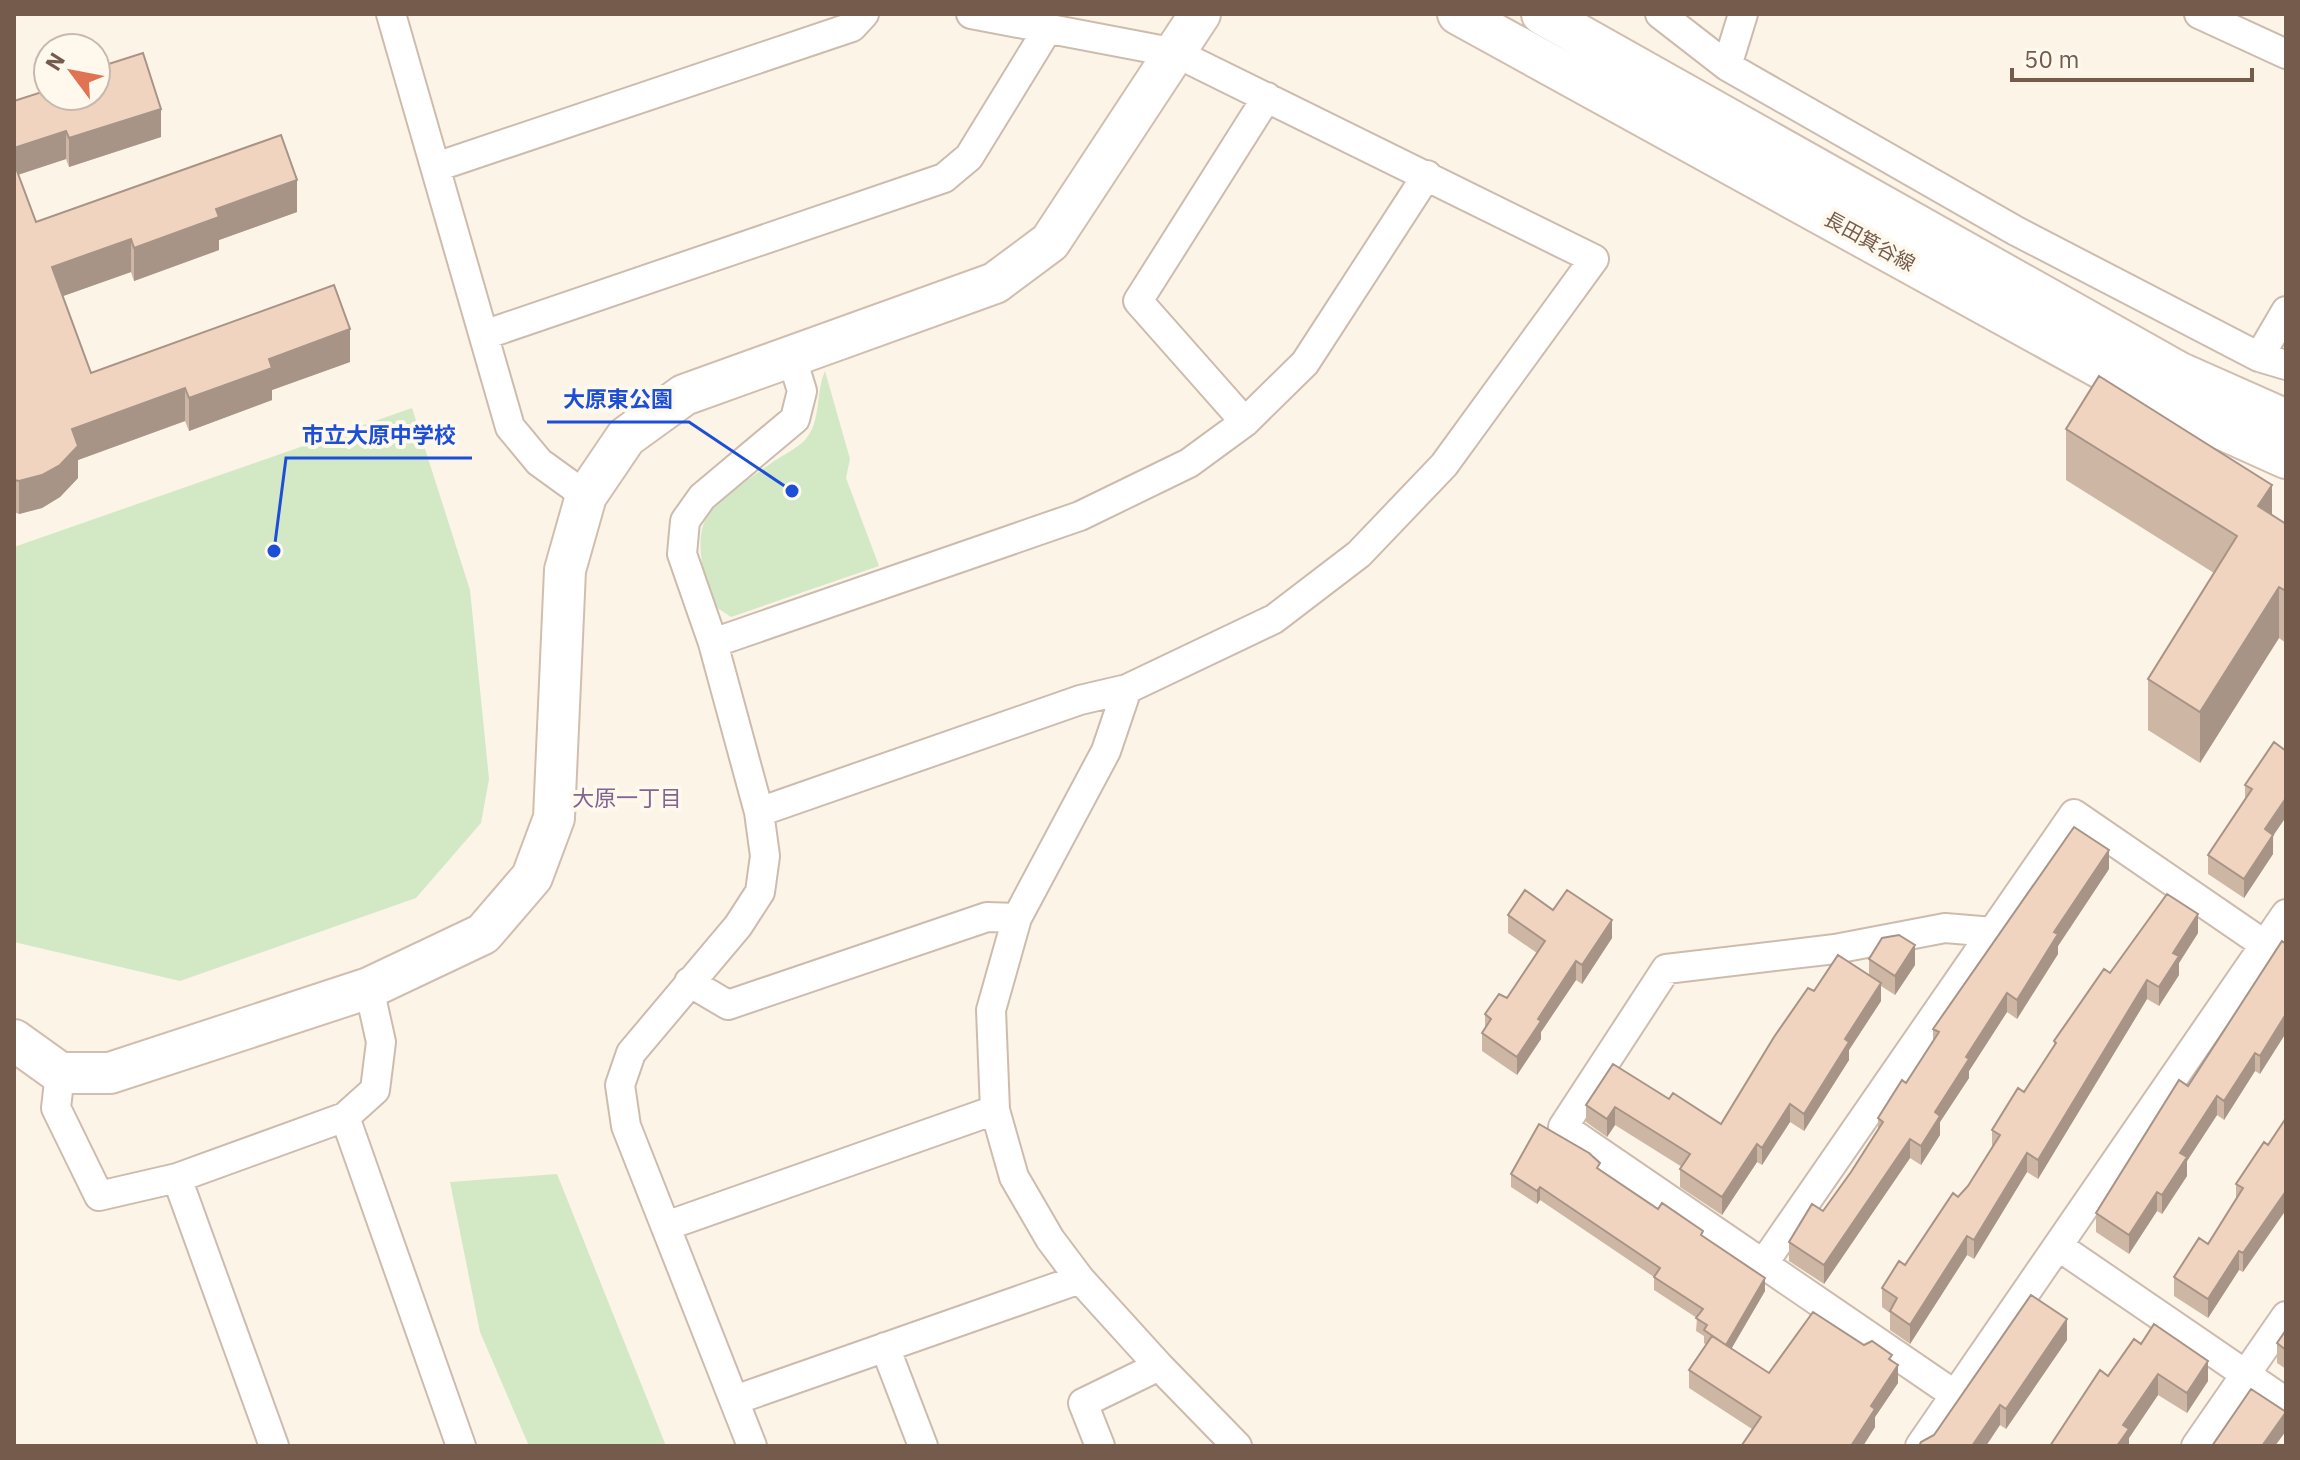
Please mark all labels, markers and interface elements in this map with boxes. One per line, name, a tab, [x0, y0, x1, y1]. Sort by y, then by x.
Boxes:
north arrow	[32, 32, 112, 112]
scale bar	[2012, 32, 2252, 82]
text: 50 m	[2024, 43, 2079, 75]
text: N	[38, 47, 71, 76]
street label: 長田箕谷線	[1820, 205, 1920, 277]
callout: 大原東公園	[547, 376, 689, 422]
text: 大原東公園	[563, 384, 673, 413]
callout: 市立大原中学校	[286, 412, 472, 458]
text: 市立大原中学校	[302, 420, 456, 449]
district label: 大原一丁目	[572, 783, 682, 812]

